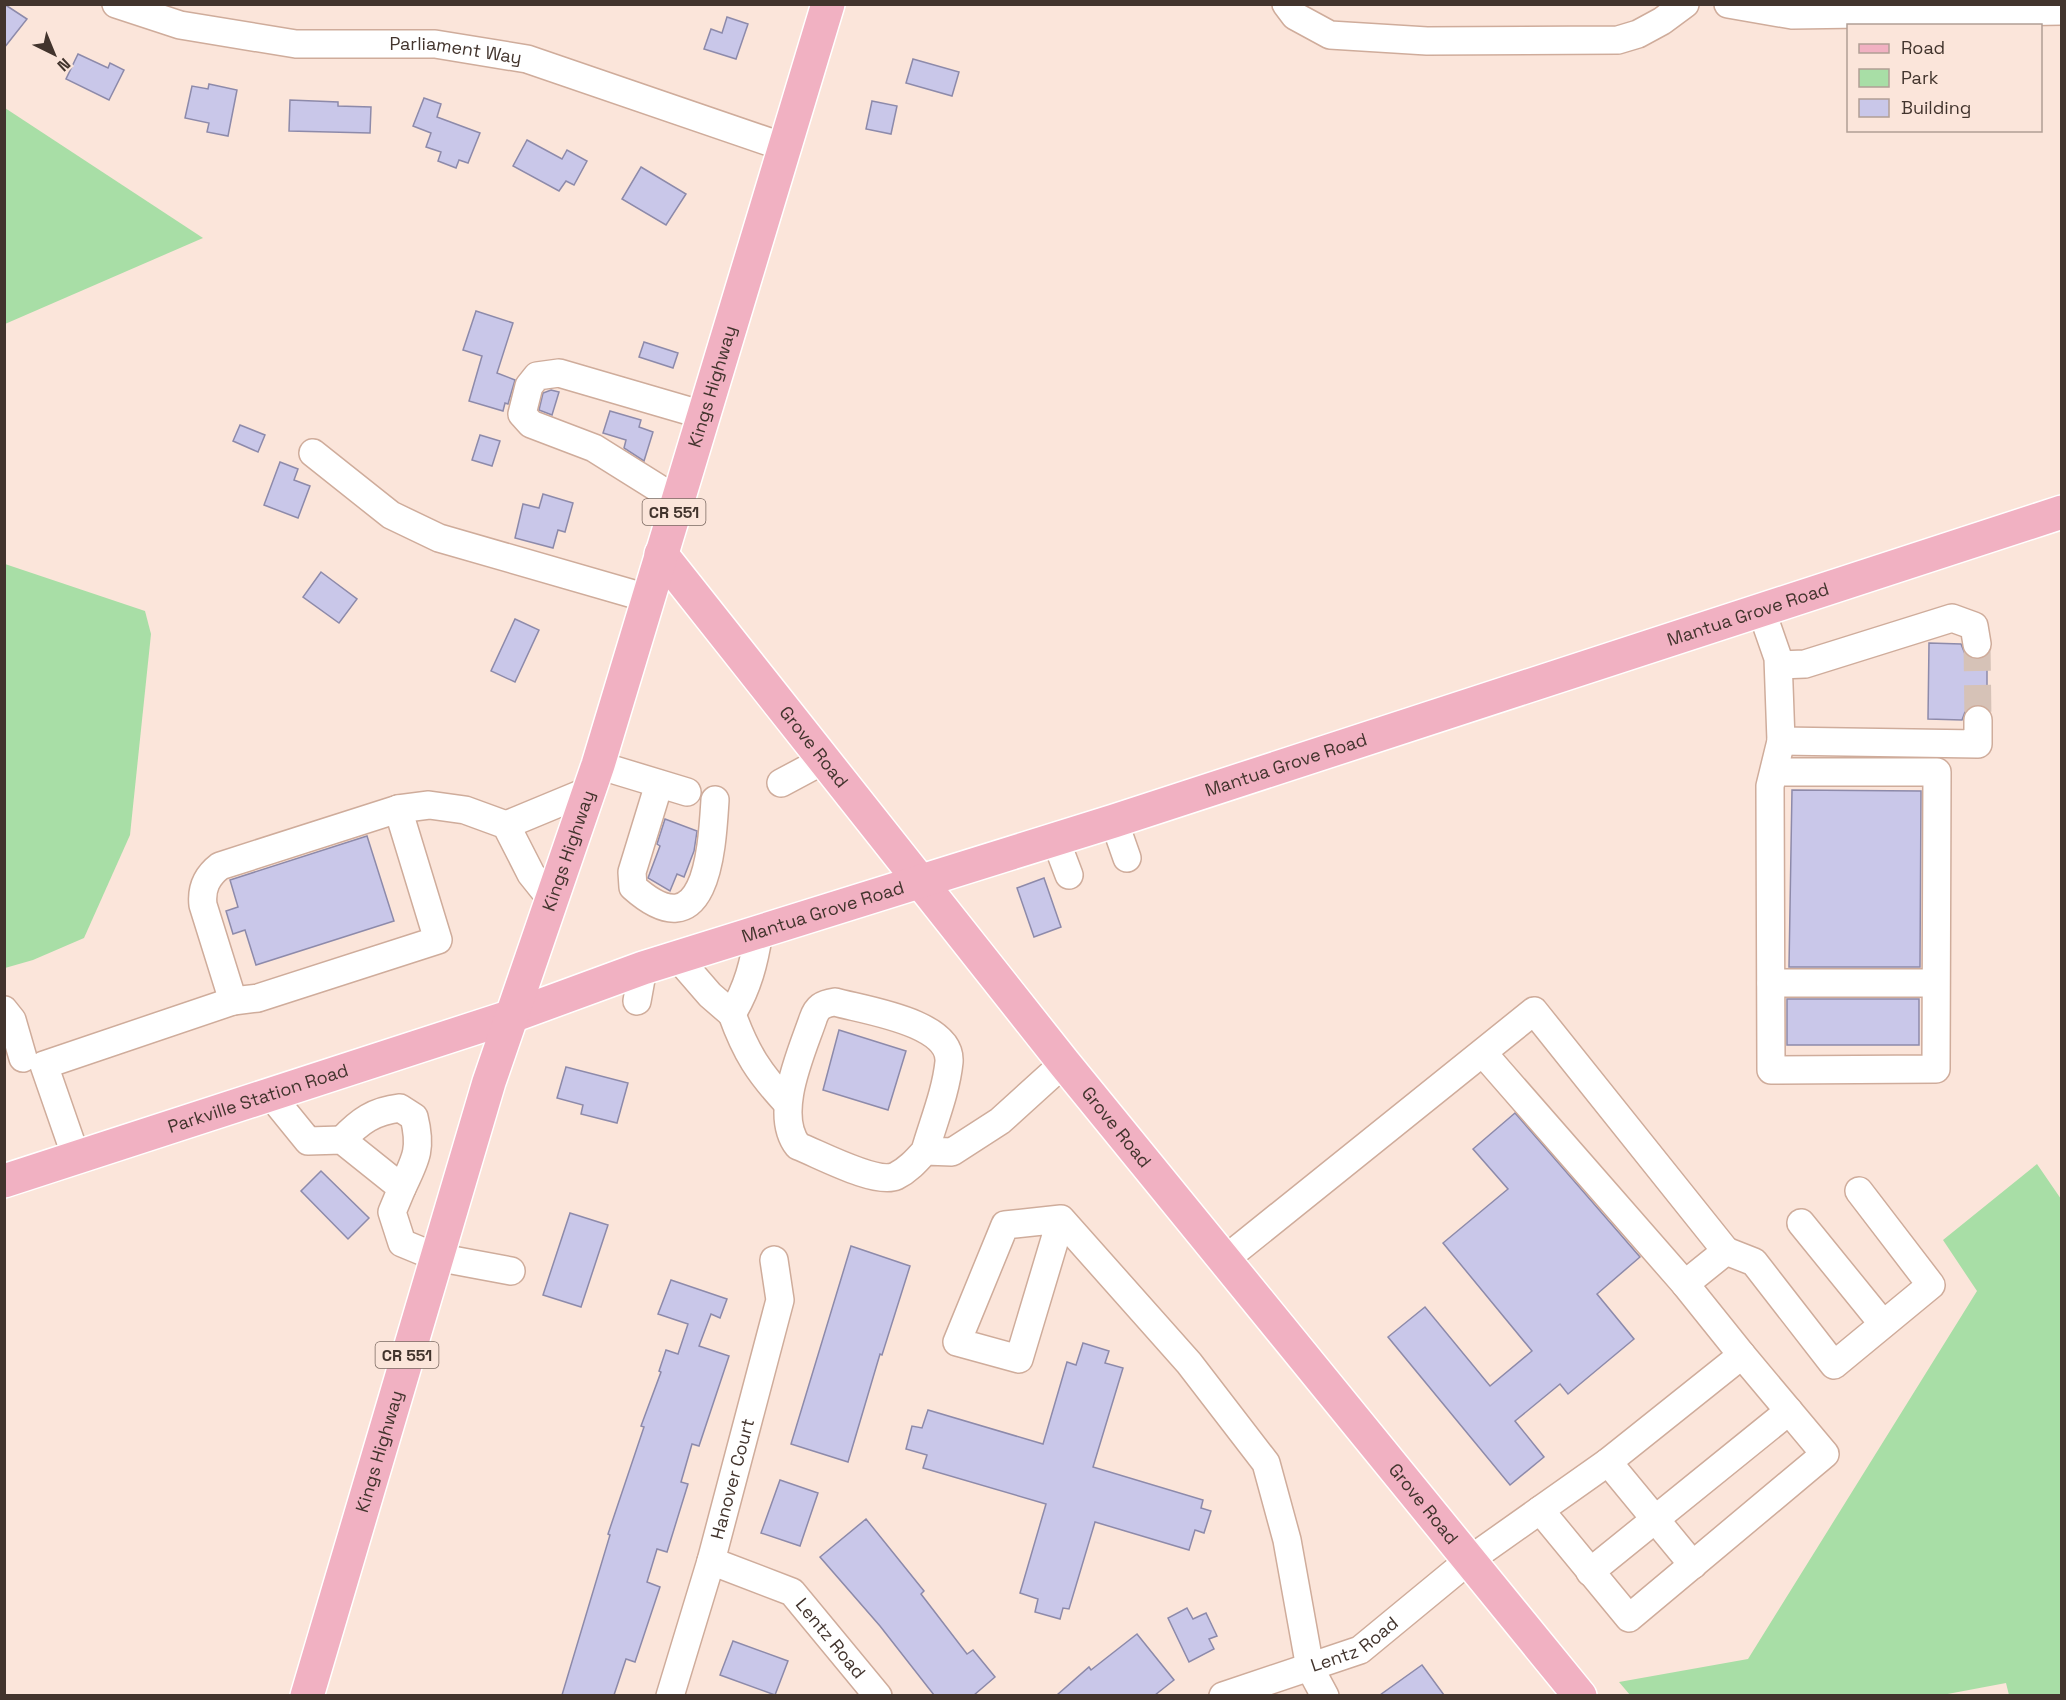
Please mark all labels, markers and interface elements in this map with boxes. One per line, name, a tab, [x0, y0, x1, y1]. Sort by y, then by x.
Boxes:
north arrow	[24, 24, 84, 84]
legend	[1847, 24, 2042, 132]
street label: Parliament Way	[389, 32, 524, 69]
text: Road	[1901, 36, 1945, 59]
text: N	[53, 53, 75, 76]
text: Park	[1901, 66, 1939, 89]
text: Building	[1901, 96, 1971, 119]
street label: Kings Highway	[683, 323, 741, 450]
road number: CR 551	[642, 499, 706, 525]
street label: Mantua Grove Road	[1664, 577, 1832, 651]
street label: Grove Road	[775, 701, 854, 792]
street label: Mantua Grove Road	[1202, 727, 1370, 802]
street label: Kings Highway	[537, 787, 599, 914]
street label: Mantua Grove Road	[739, 875, 907, 948]
street label: Parkville Station Road	[165, 1058, 351, 1138]
street label: Grove Road	[1077, 1082, 1157, 1172]
road number: CR 551	[376, 1342, 438, 1368]
street label: Kings Highway	[350, 1388, 408, 1515]
street label: Hanover Court	[705, 1416, 759, 1542]
street label: Grove Road	[1384, 1458, 1464, 1549]
street label: Lentz Road	[791, 1593, 871, 1683]
street label: Lentz Road	[1307, 1611, 1403, 1677]

